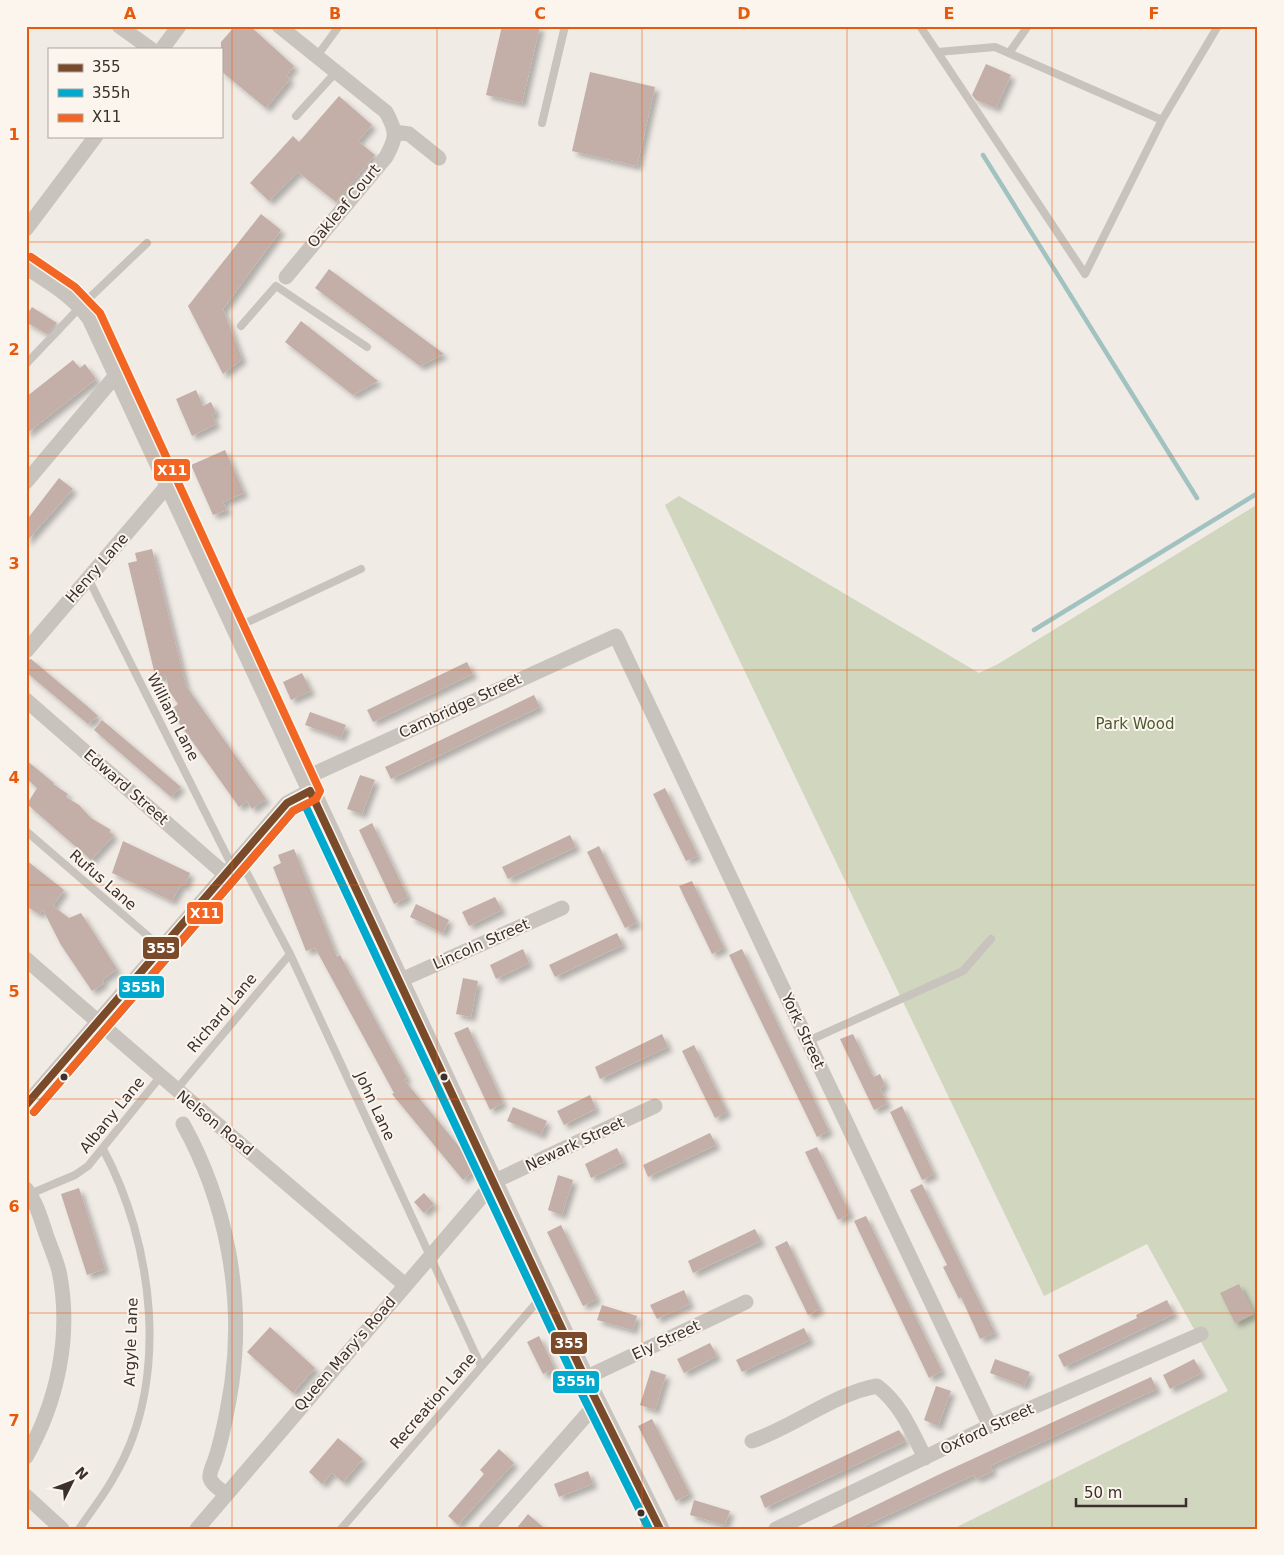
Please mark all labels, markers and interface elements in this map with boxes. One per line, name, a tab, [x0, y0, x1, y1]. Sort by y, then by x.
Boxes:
text: A	[124, 4, 137, 23]
text: B	[329, 4, 341, 23]
text: C	[534, 4, 546, 23]
text: D	[737, 4, 751, 23]
text: E	[944, 4, 954, 23]
text: F	[1149, 4, 1159, 23]
legend	[48, 48, 222, 138]
text: 355	[92, 58, 121, 76]
text: 355h	[92, 84, 130, 102]
text: X11	[92, 108, 121, 126]
text: 1	[8, 125, 20, 144]
street label: Oakleaf Court	[304, 160, 384, 251]
text: 2	[8, 340, 20, 359]
line badge: X11	[153, 458, 191, 482]
text: X11	[157, 462, 187, 478]
street label: Henry Lane	[62, 530, 132, 606]
text: 3	[8, 554, 20, 573]
street label: William Lane	[143, 670, 203, 764]
street label: Cambridge Street	[396, 670, 524, 742]
park label: Park Wood	[1095, 715, 1175, 733]
street label: Edward Street	[80, 745, 172, 829]
text: 4	[8, 768, 20, 787]
street label: Rufus Lane	[66, 846, 140, 914]
line badge: X11	[186, 901, 224, 925]
text: X11	[190, 905, 220, 921]
street label: Lincoln Street	[430, 915, 532, 973]
line badge: 355	[142, 936, 180, 960]
text: 355	[146, 940, 176, 956]
street label: Richard Lane	[184, 970, 260, 1056]
line badge: 355h	[118, 975, 165, 999]
text: 355h	[121, 979, 161, 995]
text: 5	[8, 982, 20, 1001]
street label: York Street	[777, 989, 828, 1072]
street label: John Lane	[351, 1068, 399, 1143]
unlabelled marker	[59, 1072, 69, 1082]
unlabelled marker	[439, 1072, 449, 1082]
street label: Albany Lane	[76, 1073, 148, 1157]
street label: Nelson Road	[173, 1087, 257, 1159]
street label: Newark Street	[523, 1113, 627, 1175]
text: 6	[8, 1197, 20, 1216]
street label: Queen Mary's Road	[290, 1293, 400, 1415]
street label: Argyle Lane	[120, 1297, 142, 1387]
street label: Ely Street	[629, 1316, 703, 1364]
line badge: 355	[550, 1331, 588, 1355]
text: 355	[554, 1335, 584, 1351]
street label: Recreation Lane	[386, 1349, 480, 1453]
line badge: 355h	[552, 1370, 600, 1394]
text: 355h	[556, 1373, 596, 1389]
street label: Oxford Street	[937, 1399, 1037, 1458]
text: 7	[8, 1411, 20, 1430]
north arrow	[48, 1458, 98, 1508]
text: N	[72, 1464, 92, 1483]
scale bar	[1076, 1475, 1186, 1507]
text: 50 m	[1084, 1484, 1122, 1502]
unlabelled marker	[636, 1508, 646, 1518]

